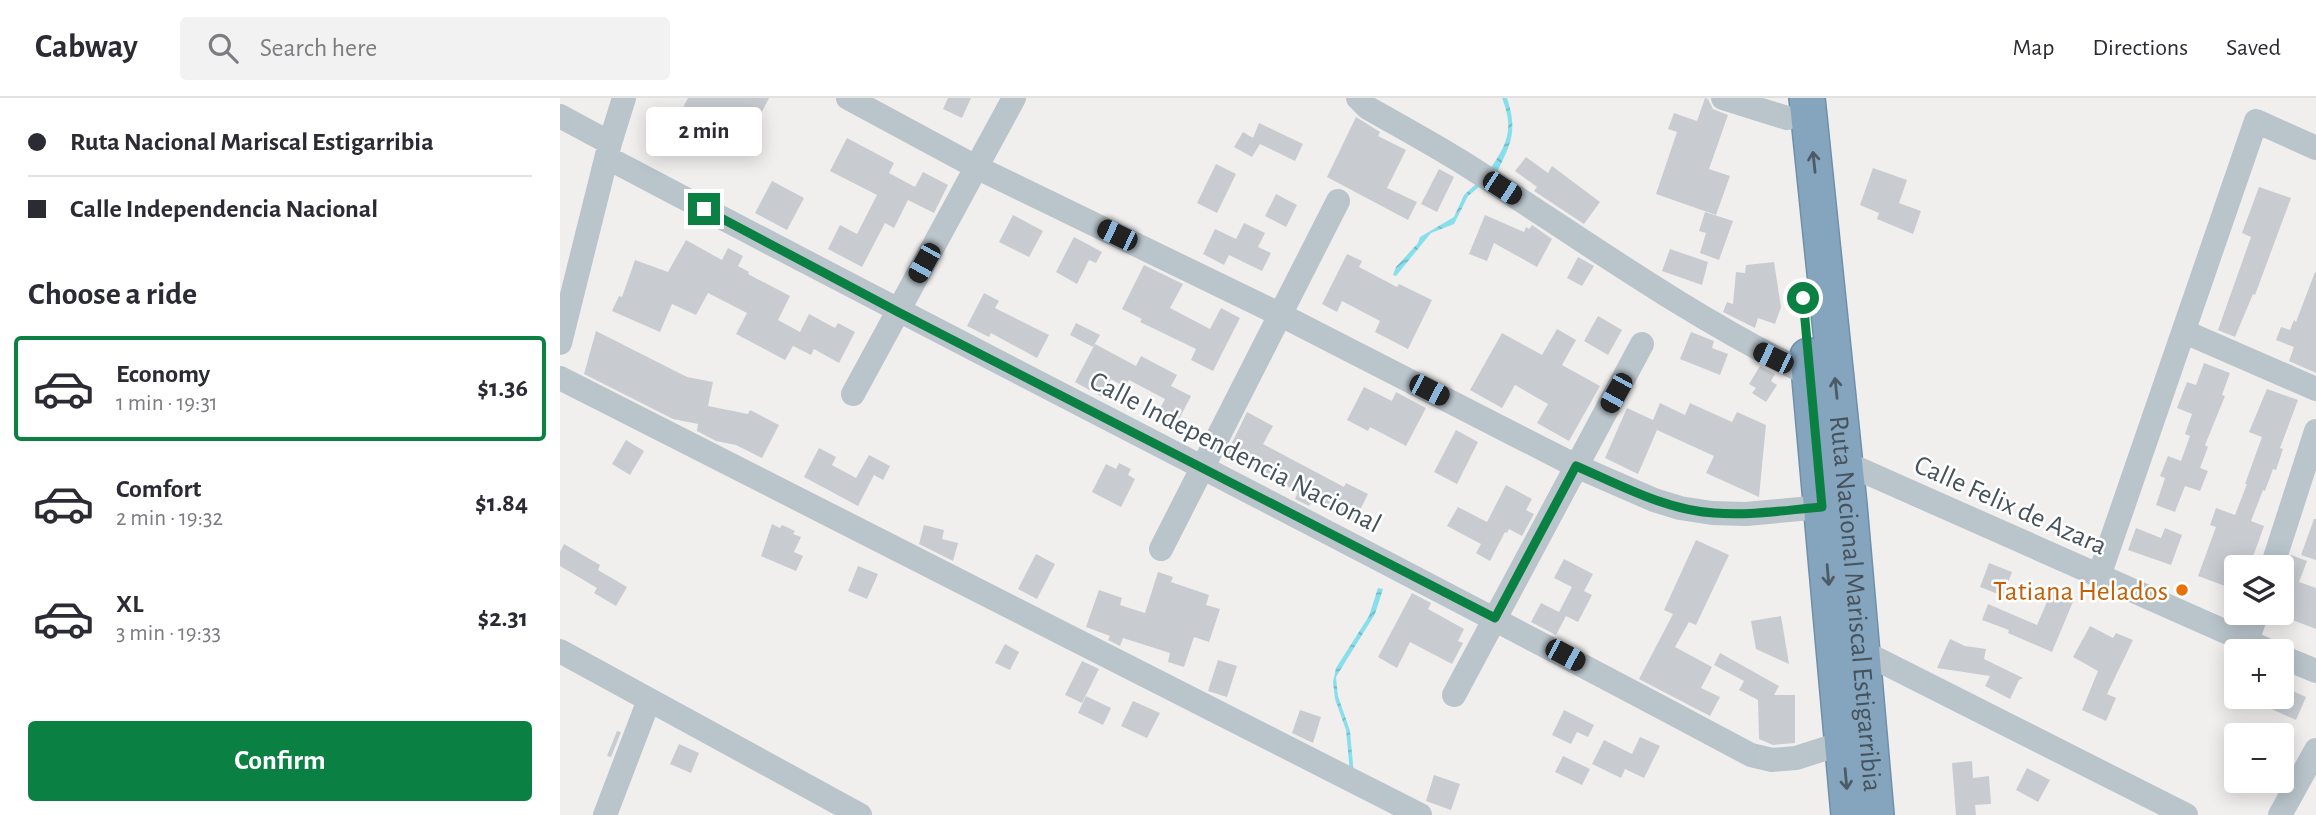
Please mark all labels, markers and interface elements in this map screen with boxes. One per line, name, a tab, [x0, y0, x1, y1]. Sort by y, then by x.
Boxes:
search box	[180, 17, 670, 80]
icon: search	[204, 29, 242, 67]
text: Cabway	[35, 31, 138, 64]
text: Search here	[260, 35, 377, 61]
text: Map	[2012, 36, 2054, 60]
text: Directions	[2092, 36, 2188, 60]
text: Saved	[2226, 36, 2281, 60]
callout: 2 min	[646, 108, 762, 156]
text: 2 min	[678, 120, 730, 143]
text: Ruta Nacional Mariscal Estigarribia	[70, 129, 434, 155]
one-way arrow	[1807, 151, 1820, 174]
car	[1479, 168, 1526, 208]
route end	[688, 193, 720, 225]
text: Calle Independencia Nacional	[70, 196, 378, 222]
car	[1094, 216, 1141, 254]
car	[905, 240, 944, 286]
text: Choose a ride	[28, 278, 197, 310]
route start	[1787, 282, 1819, 314]
car	[1750, 339, 1797, 377]
icon: car	[32, 357, 95, 420]
text: Economy	[116, 361, 210, 387]
street label: Calle Independencia Nacional	[1085, 367, 1385, 539]
car	[1597, 370, 1636, 416]
car	[1406, 371, 1453, 409]
text: $1.36	[477, 375, 528, 401]
one-way arrow	[1829, 377, 1842, 400]
text: 1 min · 19:31	[116, 392, 218, 415]
street label: Ruta Nacional Mariscal Estigarribia	[1824, 414, 1886, 793]
street label: Calle Felix de Azara	[1910, 451, 2111, 561]
icon: car	[32, 472, 95, 535]
text: Comfort	[116, 476, 201, 502]
text: $1.84	[475, 490, 528, 516]
text: 2 min · 19:32	[116, 507, 223, 530]
map controls	[2224, 555, 2294, 793]
button: layers	[2224, 555, 2294, 625]
one-way arrow	[1822, 563, 1835, 586]
place label: Tatiana Helados	[1993, 578, 2168, 606]
marker: Tatiana Helados	[2174, 582, 2190, 598]
icon: car	[32, 587, 95, 650]
text: XL	[116, 591, 143, 617]
text: $2.31	[478, 605, 528, 631]
text: 3 min · 19:33	[116, 622, 221, 645]
car	[1542, 636, 1589, 674]
button: +	[2224, 639, 2294, 709]
button: Confirm	[28, 721, 532, 801]
button: −	[2224, 723, 2294, 793]
one-way arrow	[1840, 767, 1853, 790]

